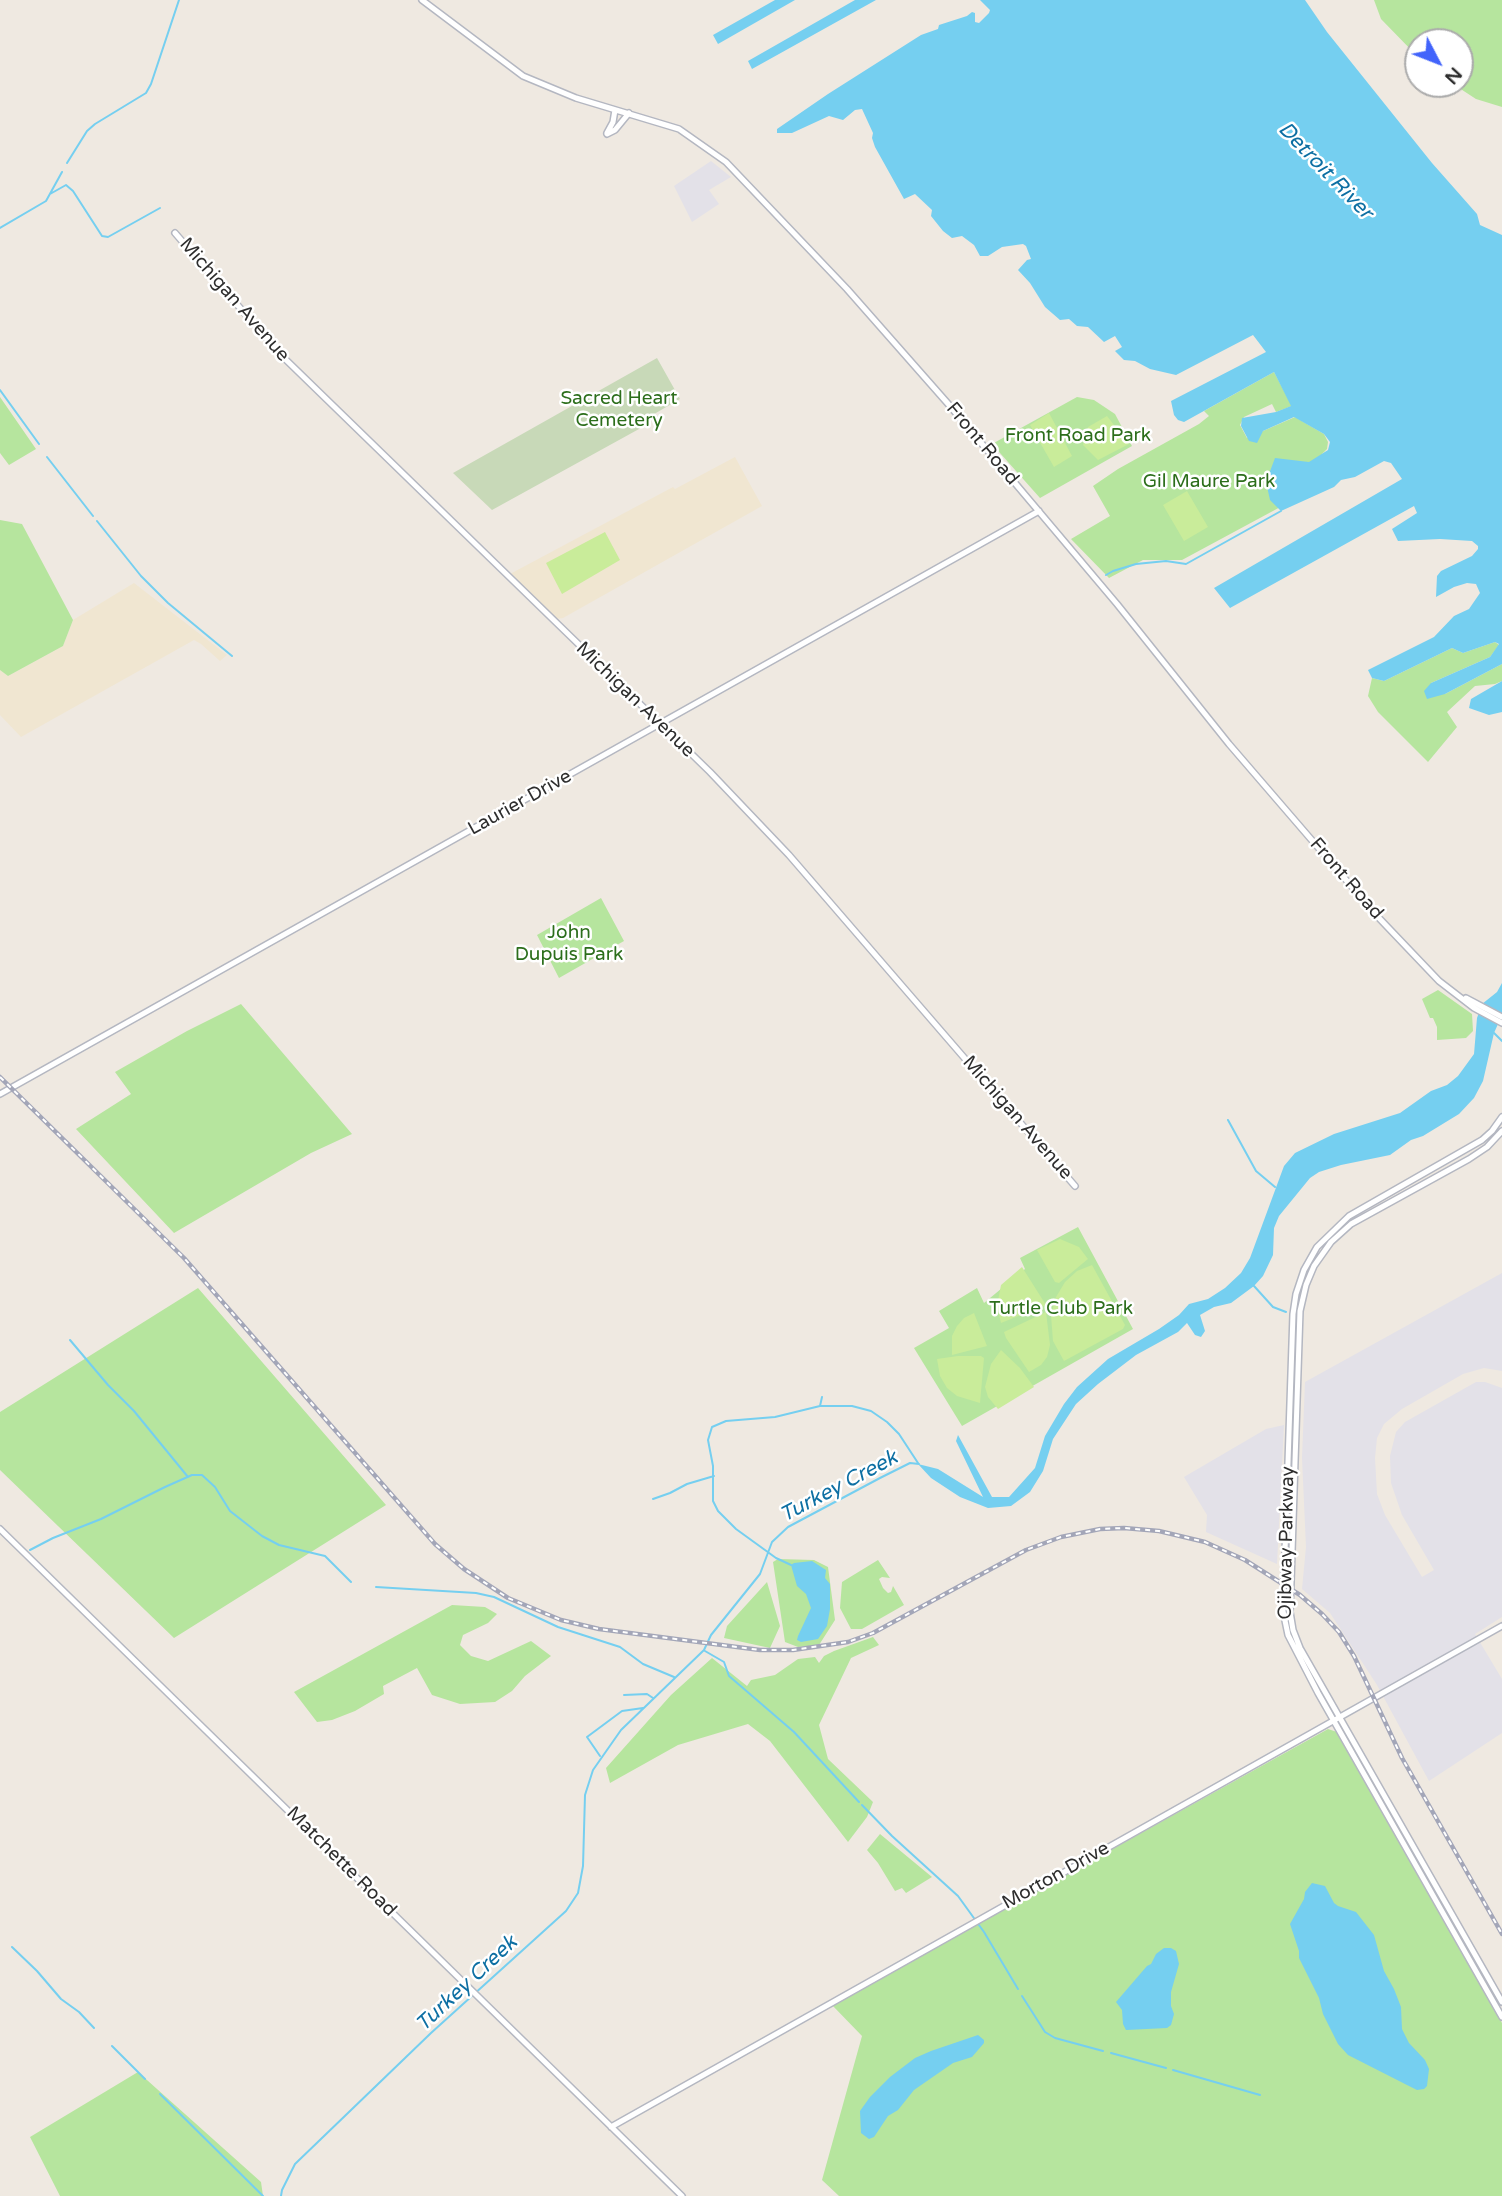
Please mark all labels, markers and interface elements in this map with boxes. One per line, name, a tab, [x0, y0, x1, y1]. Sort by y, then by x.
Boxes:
north arrow	[1404, 28, 1474, 98]
text: N	[1440, 63, 1466, 89]
water label: Detroit River	[1272, 117, 1378, 225]
street label: Michigan Avenue	[174, 233, 294, 367]
park label: Sacred Heart Cemetery	[560, 388, 678, 432]
street label: Front Road	[941, 398, 1023, 490]
park label: Front Road Park	[1005, 425, 1151, 447]
park label: Gil Maure Park	[1143, 471, 1275, 493]
street label: Michigan Avenue	[571, 637, 699, 763]
street label: Laurier Drive	[464, 765, 576, 841]
street label: Front Road	[1304, 833, 1388, 925]
park label: John Dupuis Park	[515, 922, 623, 966]
street label: Michigan Avenue	[957, 1051, 1077, 1185]
park label: Turtle Club Park	[989, 1298, 1133, 1320]
water label: Turkey Creek	[776, 1445, 902, 1529]
street label: Ojibway Parkway	[1274, 1466, 1300, 1620]
street label: Matchette Road	[281, 1802, 401, 1922]
street label: Morton Drive	[998, 1837, 1114, 1915]
water label: Turkey Creek	[411, 1931, 523, 2037]

